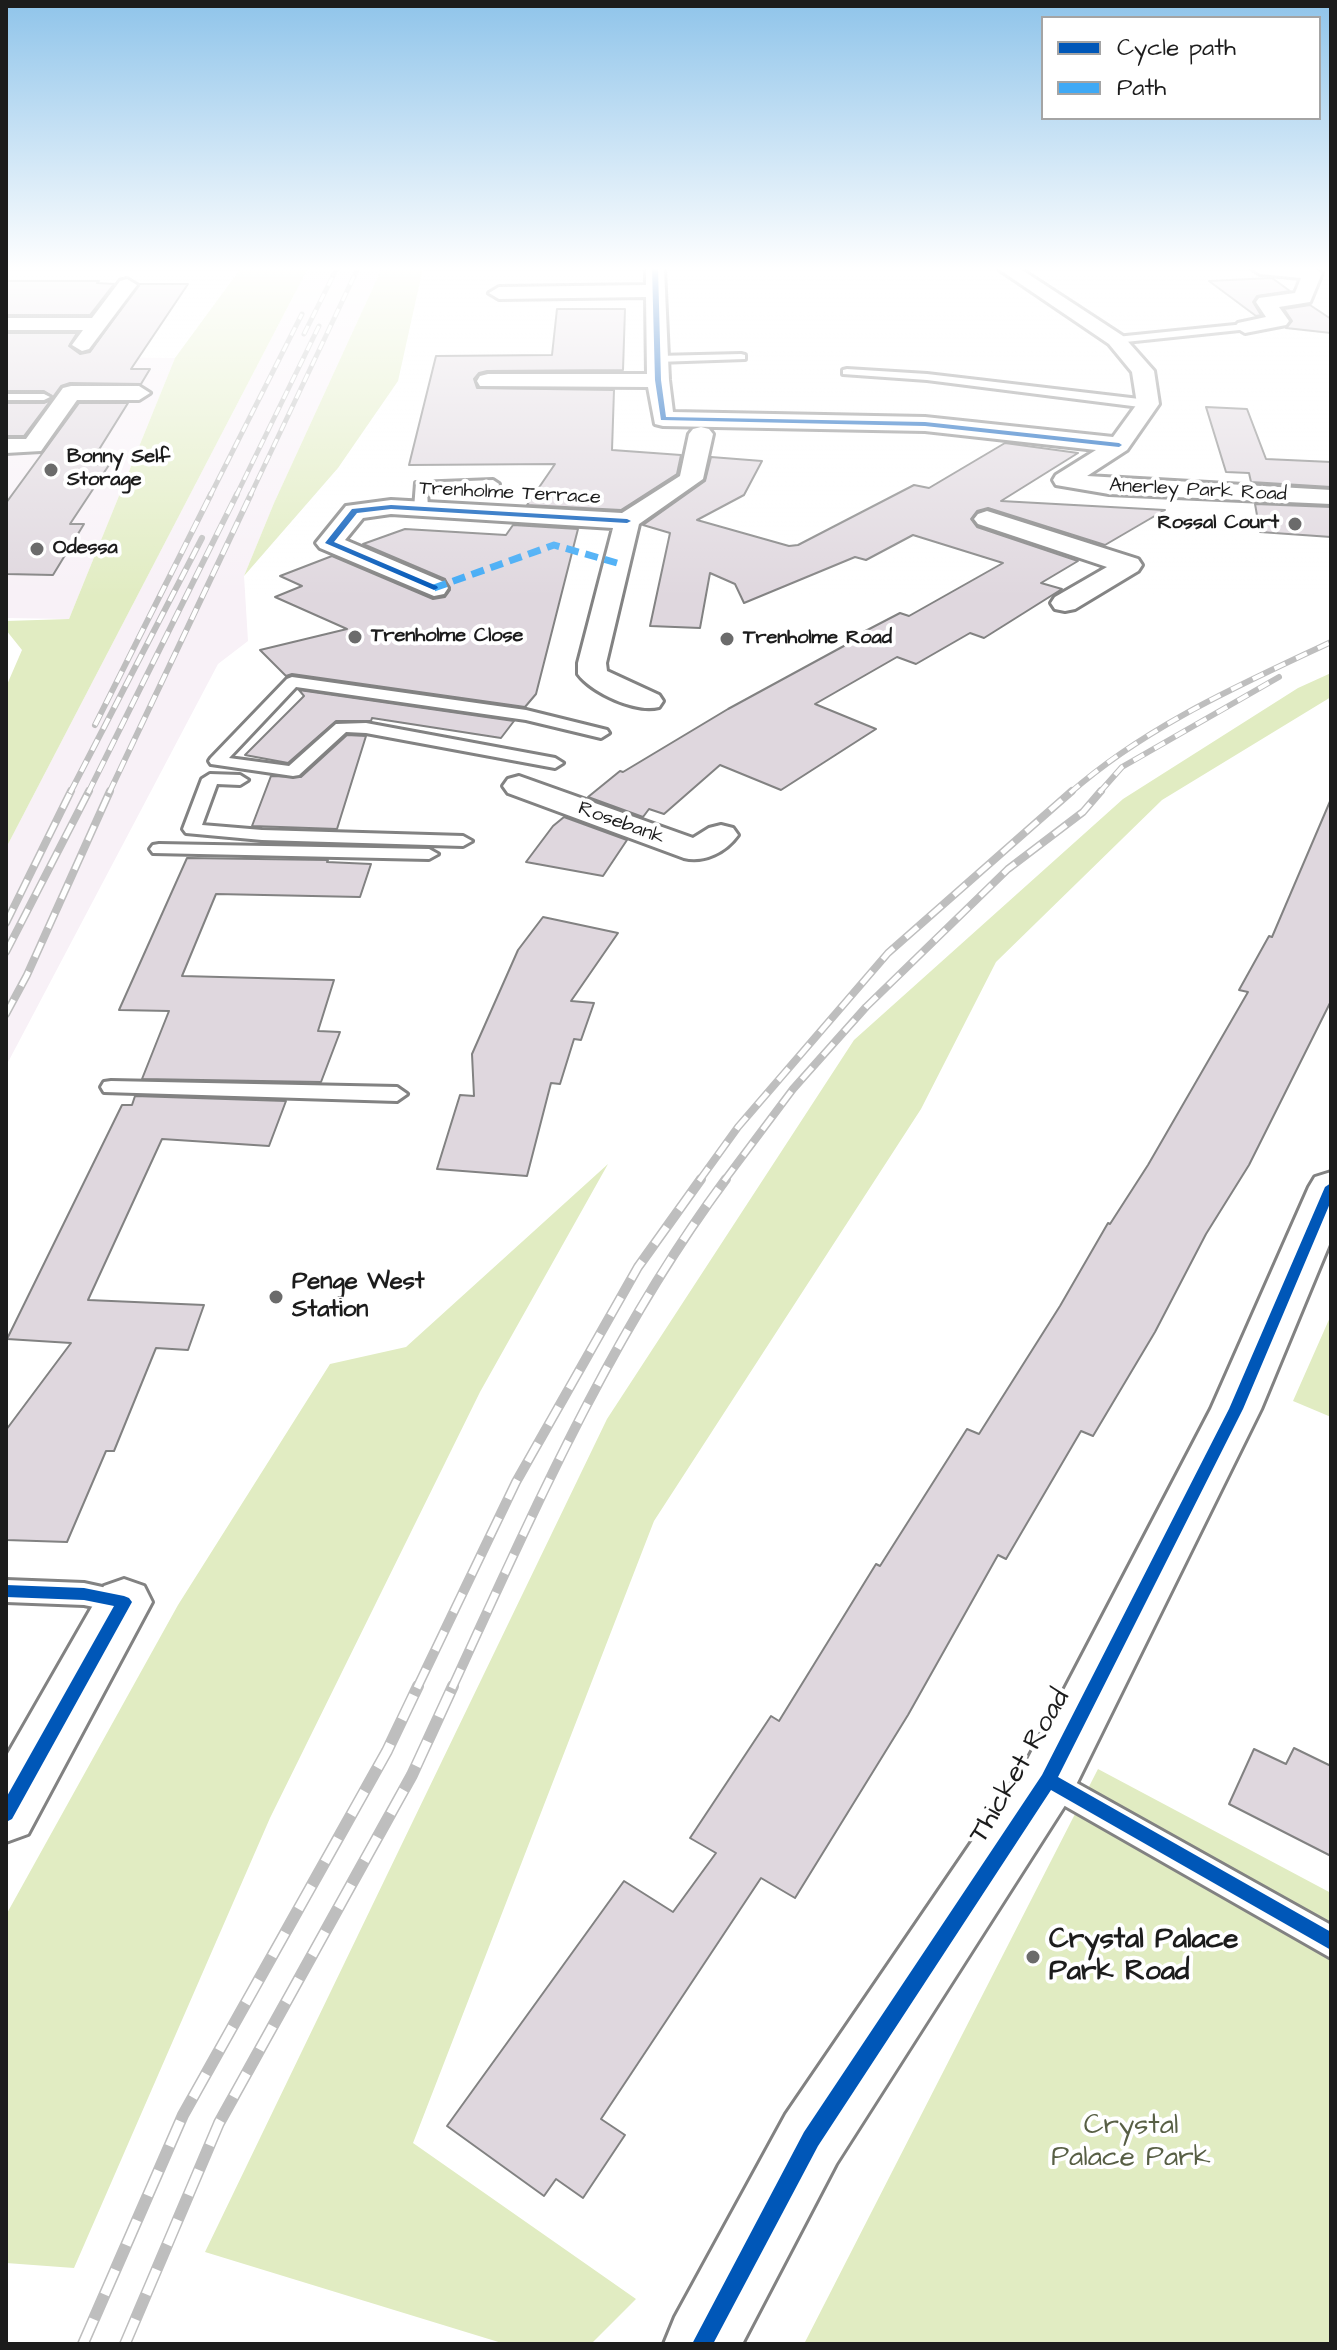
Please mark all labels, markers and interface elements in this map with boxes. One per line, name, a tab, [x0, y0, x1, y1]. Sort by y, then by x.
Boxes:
legend	[1041, 16, 1321, 120]
text: Cycle path	[1117, 31, 1236, 65]
text: Path	[1117, 71, 1166, 105]
place label: Bonny Self Storage	[67, 446, 170, 493]
marker: Bonny Self Storage	[42, 461, 60, 479]
street label: Anerley Park Road	[1109, 474, 1287, 508]
street label: Trenholme Terrace	[418, 477, 602, 511]
place label: Rossal Court	[1157, 512, 1279, 536]
marker: Rossal Court	[1286, 515, 1304, 533]
place label: Odessa	[53, 537, 118, 561]
marker: Odessa	[28, 540, 46, 558]
place label: Trenholme Close	[371, 625, 523, 649]
place label: Trenholme Road	[743, 627, 892, 651]
marker: Trenholme Close	[346, 628, 364, 646]
marker: Trenholme Road	[718, 630, 736, 648]
street label: Rosebank	[575, 797, 667, 851]
place label: Penge West Station	[292, 1269, 425, 1325]
marker: Penge West Station	[267, 1288, 285, 1306]
street label: Thicket Road	[963, 1684, 1079, 1850]
place label: Crystal Palace Park Road	[1049, 1924, 1238, 1990]
marker: Crystal Palace Park Road	[1024, 1948, 1042, 1966]
park label: Crystal Palace Park	[1051, 2110, 1211, 2176]

